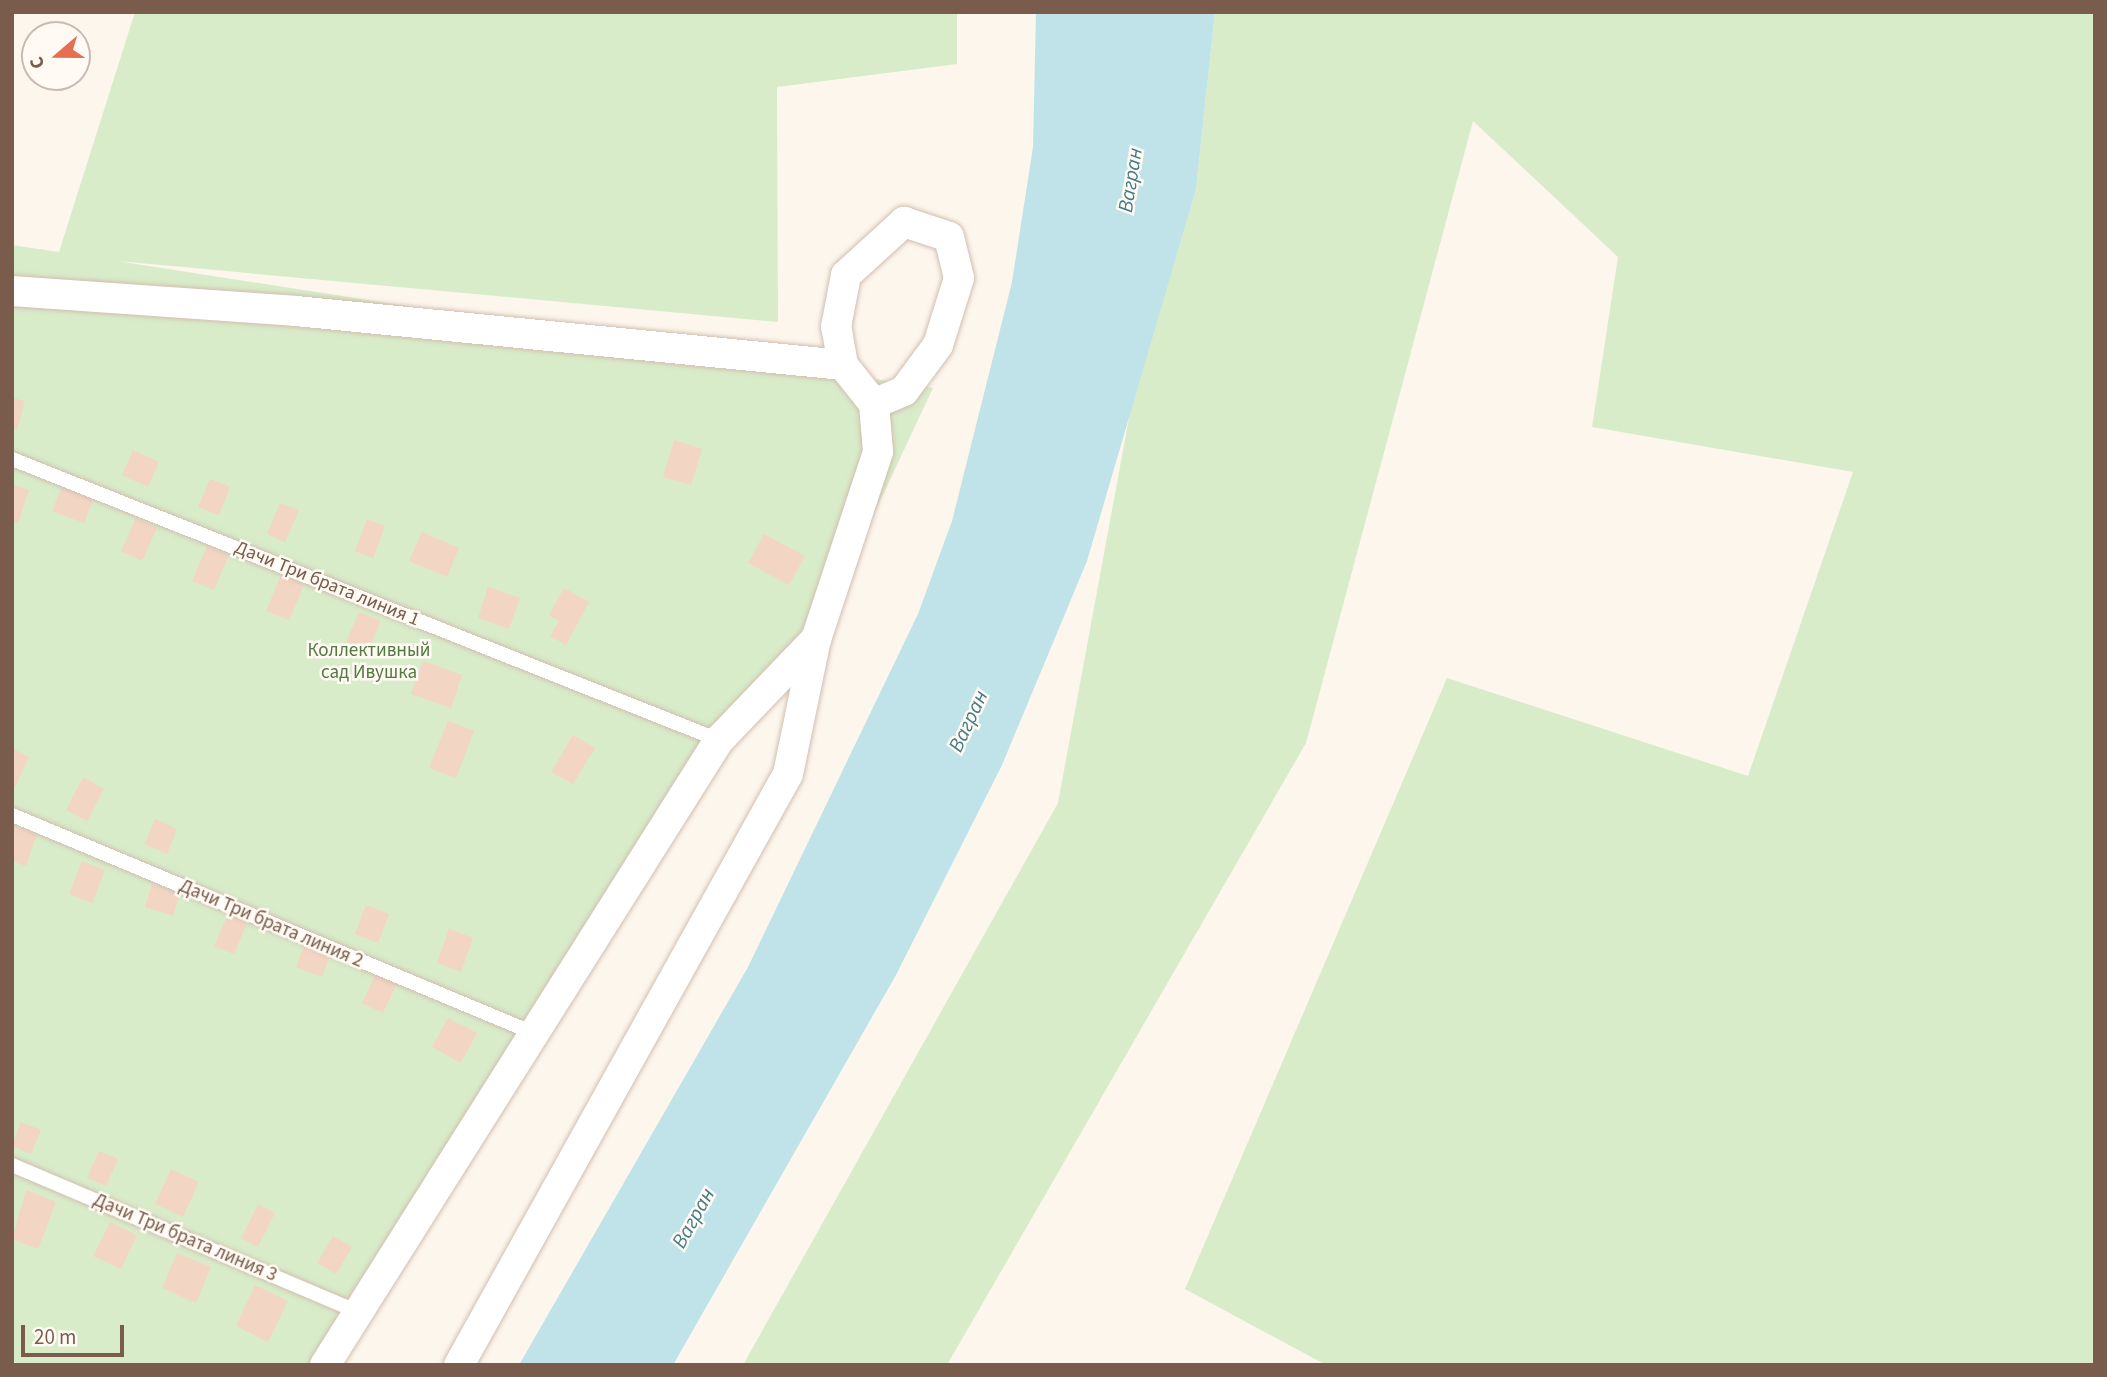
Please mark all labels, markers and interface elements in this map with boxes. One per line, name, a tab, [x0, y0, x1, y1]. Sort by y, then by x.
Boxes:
north arrow	[21, 21, 91, 91]
text: С	[23, 53, 52, 72]
water label: Вагран	[1112, 146, 1148, 214]
street label: Дачи Три брата линия 1	[231, 536, 423, 632]
park label: Коллективный сад Ивушка	[307, 640, 431, 684]
water label: Вагран	[943, 686, 993, 756]
street label: Дачи Три брата линия 2	[176, 875, 366, 973]
water label: Вагран	[666, 1183, 720, 1253]
street label: Дачи Три брата линия 3	[90, 1189, 280, 1287]
scale bar	[24, 1310, 128, 1354]
text: 20 m	[34, 1322, 76, 1352]

